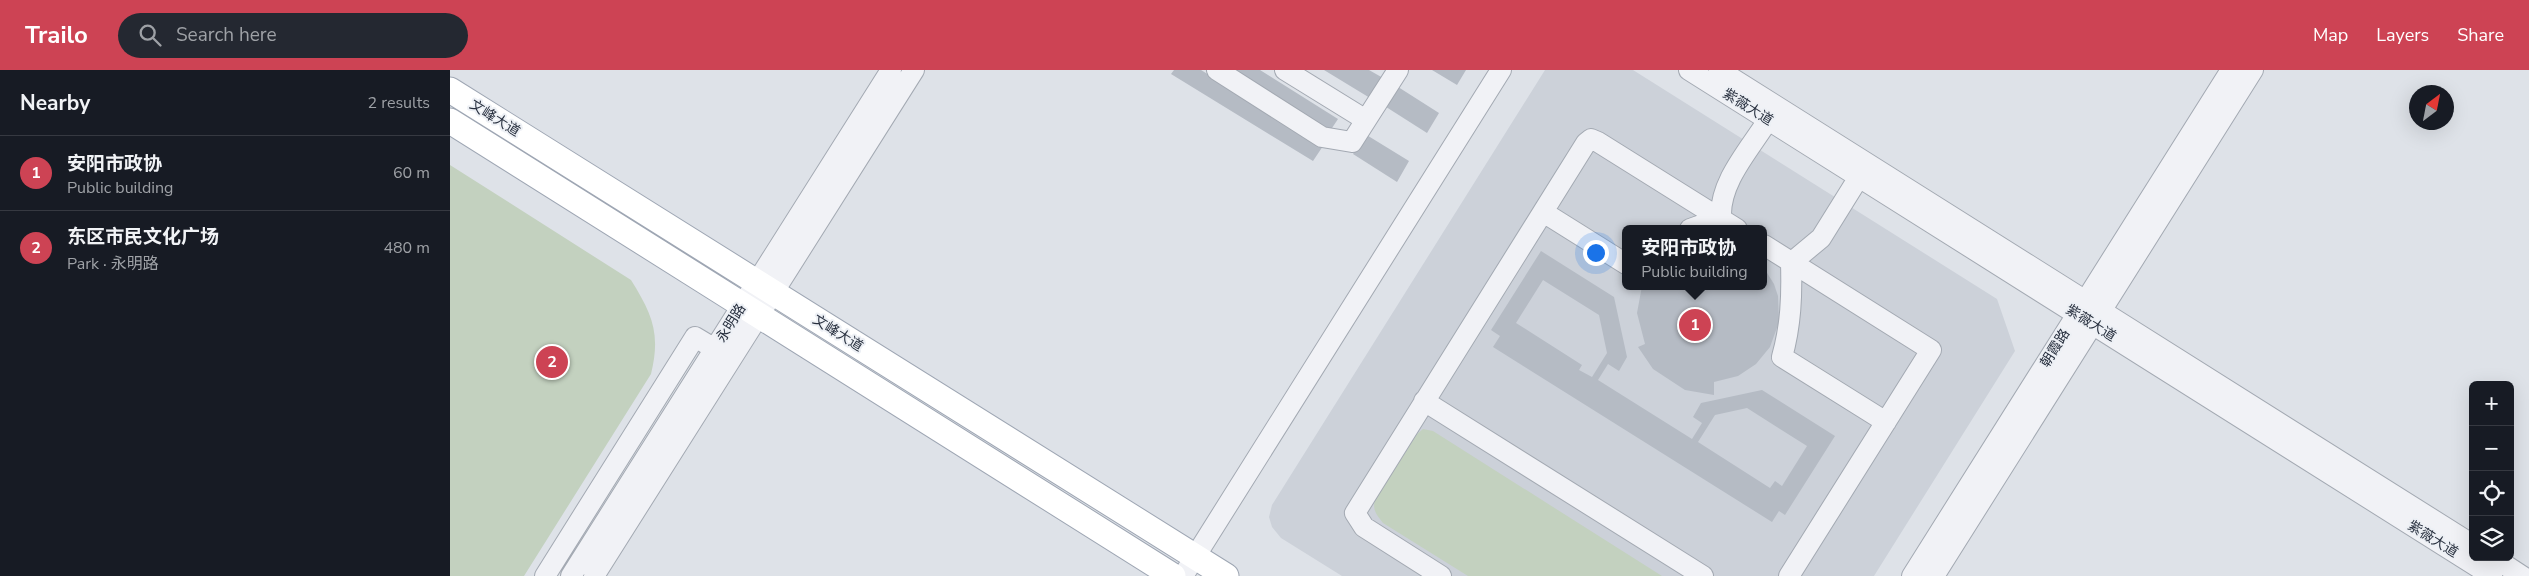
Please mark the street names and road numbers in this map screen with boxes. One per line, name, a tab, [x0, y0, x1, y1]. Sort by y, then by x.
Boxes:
street label: 紫薇大道	[1719, 84, 1777, 130]
street label: 文峰大道	[466, 95, 524, 141]
street label: 永明路	[712, 300, 750, 346]
street label: 紫薇大道	[2062, 300, 2120, 346]
street label: 文峰大道	[809, 310, 867, 356]
street label: 朝霞路	[2036, 325, 2074, 371]
street label: 紫薇大道	[2404, 516, 2462, 562]

